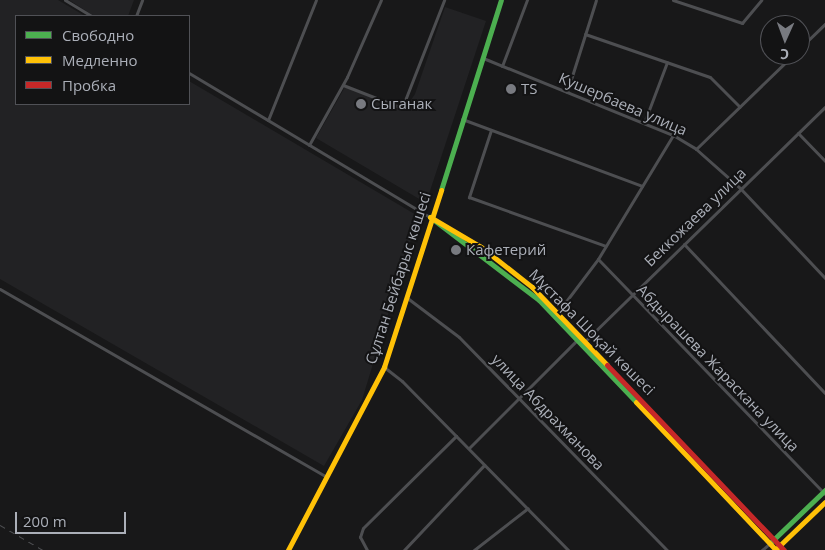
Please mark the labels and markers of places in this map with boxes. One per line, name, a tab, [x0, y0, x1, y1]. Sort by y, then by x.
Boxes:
place label: TS	[521, 80, 537, 98]
marker: TS	[505, 83, 517, 95]
place label: Сыганак	[371, 95, 432, 113]
marker: Сыганак	[355, 98, 367, 110]
place label: Кафетерий	[466, 241, 546, 259]
marker: Кафетерий	[450, 244, 462, 256]

